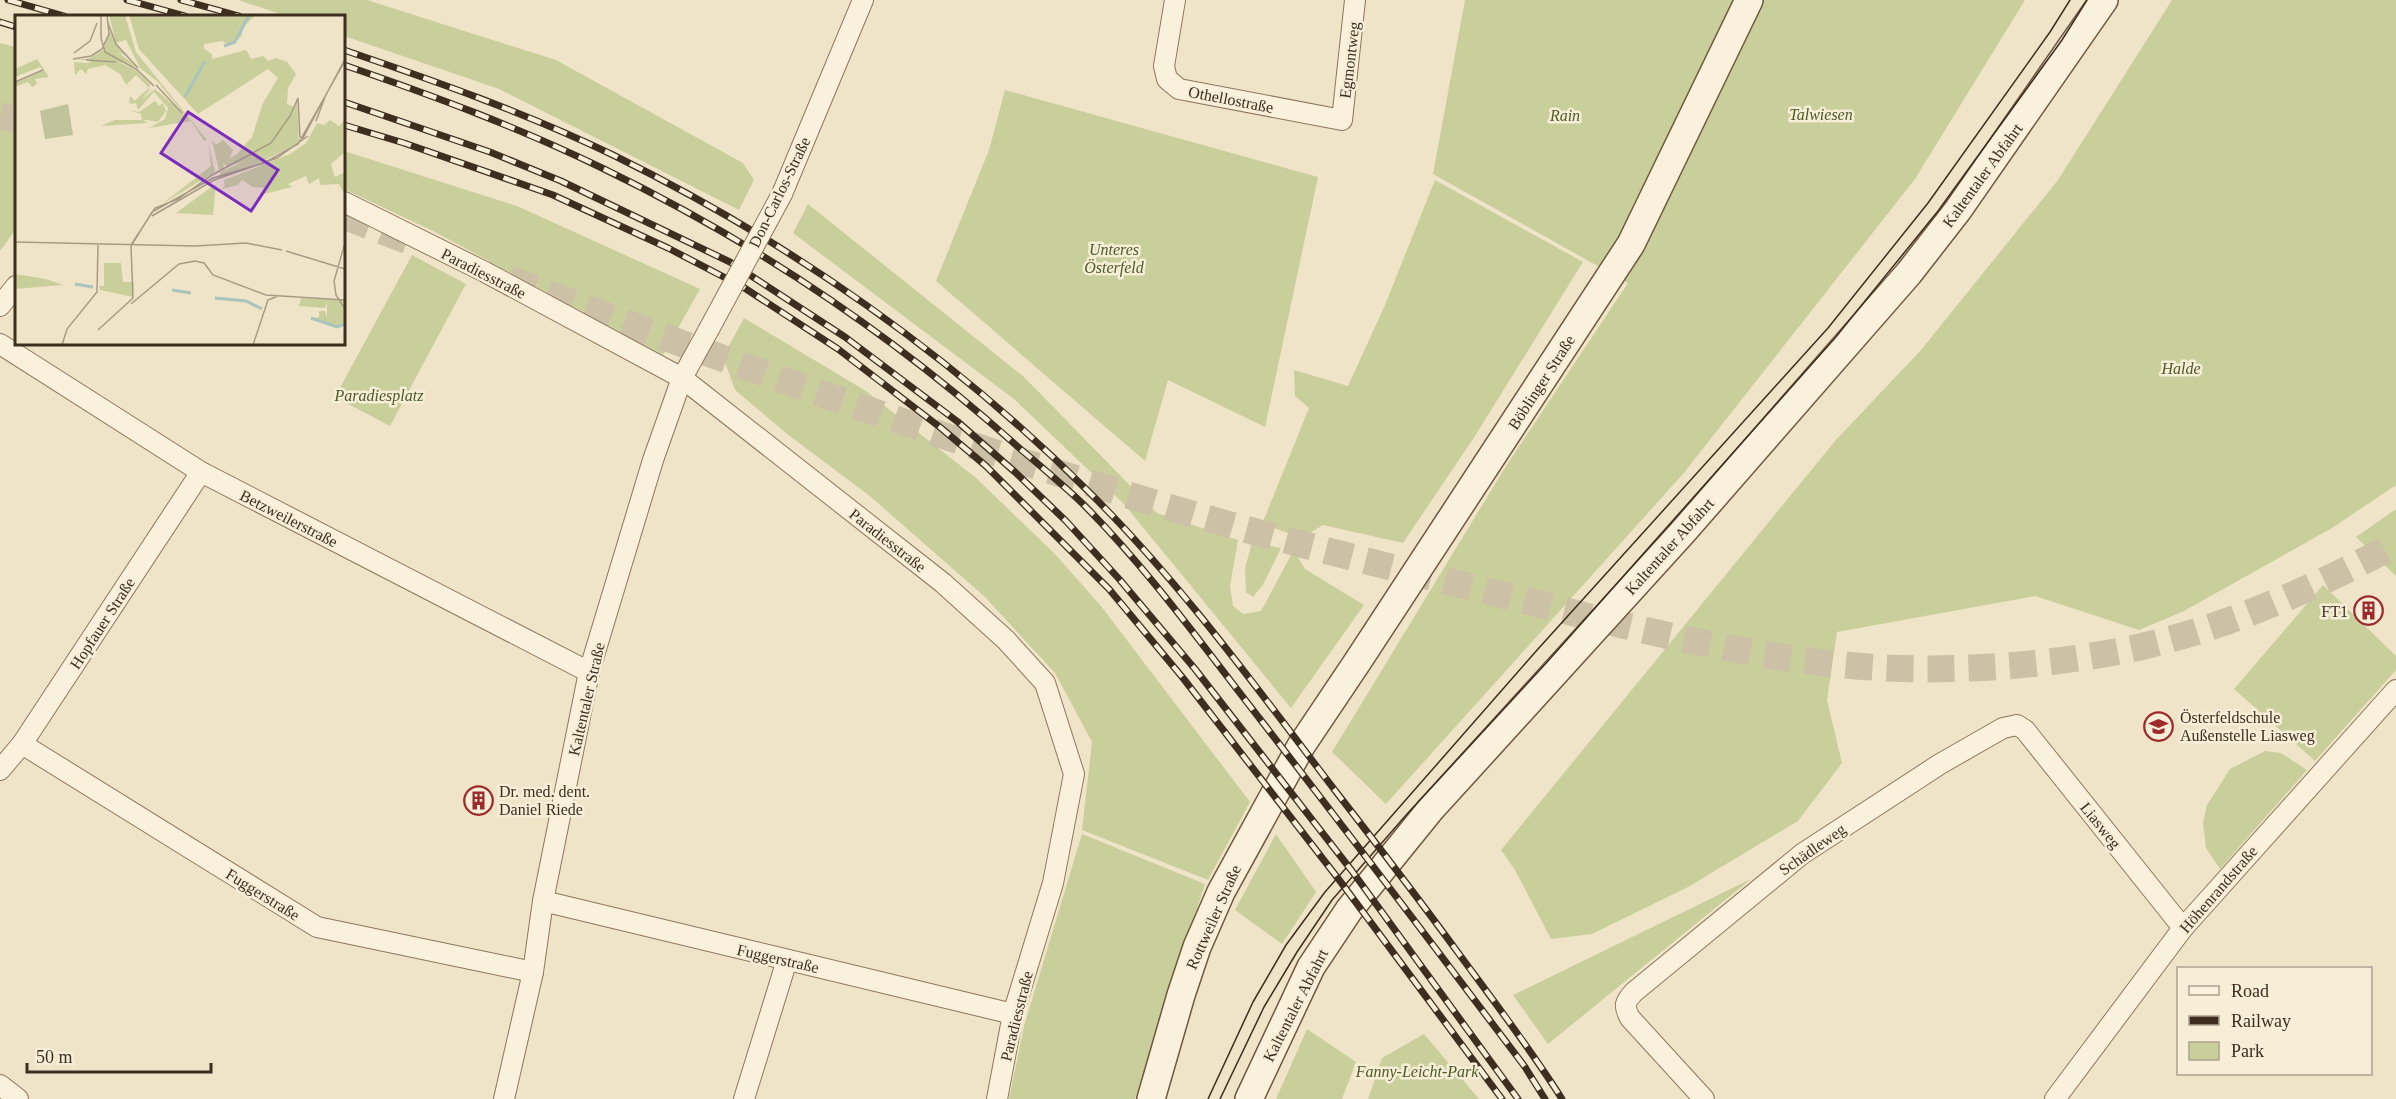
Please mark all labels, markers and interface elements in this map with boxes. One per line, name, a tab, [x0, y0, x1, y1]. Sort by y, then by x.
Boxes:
inset map	[15, 15, 345, 345]
street label: Egmontweg	[1336, 21, 1364, 100]
street label: Othellostraße	[1187, 83, 1275, 116]
park label: Talwiesen	[1789, 106, 1853, 123]
park label: Rain	[1549, 107, 1580, 124]
street label: Kaltentaler Abfahrt	[1939, 120, 2026, 230]
street label: Don-Carlos-Straße	[745, 134, 814, 250]
park label: Unteres Österfeld	[1084, 241, 1145, 277]
street label: Paradiesstraße	[439, 245, 529, 302]
street label: Böblinger Straße	[1505, 332, 1579, 433]
park label: Halde	[2160, 360, 2201, 377]
park label: Paradiesplatz	[334, 387, 424, 405]
street label: Betzweilerstraße	[237, 486, 341, 550]
street label: Kaltentaler Abfahrt	[1622, 494, 1718, 598]
street label: Paradiesstraße	[846, 505, 929, 576]
street label: Hopfauer Straße	[67, 574, 139, 673]
building icon: FT1	[2353, 595, 2385, 627]
place label: FT1	[2321, 603, 2348, 620]
street label: Kaltentaler Straße	[565, 641, 608, 758]
place label: Österfeldschule Außenstelle Liasweg	[2180, 709, 2315, 745]
school or university icon: Österfeldschule Außenstelle Liasweg	[2143, 710, 2175, 742]
place label: Dr. med. dent. Daniel Riede	[499, 783, 590, 818]
building icon: Dr. med. dent. Daniel Riede	[462, 784, 494, 816]
street label: Liasweg	[2076, 799, 2124, 852]
street label: Schädleweg	[1776, 820, 1849, 879]
street label: Höhenrandstraße	[2176, 843, 2261, 936]
street label: Rottweiler Straße	[1183, 862, 1244, 972]
street label: Fuggerstraße	[222, 865, 303, 925]
street label: Fuggerstraße	[735, 941, 820, 977]
street label: Kaltentaler Abfahrt	[1260, 946, 1331, 1064]
legend	[2177, 967, 2372, 1075]
street label: Paradiesstraße	[997, 969, 1036, 1063]
text: Road	[2231, 981, 2269, 1001]
text: Railway	[2231, 1011, 2291, 1031]
scale bar	[27, 1036, 212, 1074]
text: Park	[2231, 1041, 2264, 1061]
text: 50 m	[36, 1047, 73, 1067]
park label: Fanny-Leicht-Park	[1355, 1063, 1479, 1081]

